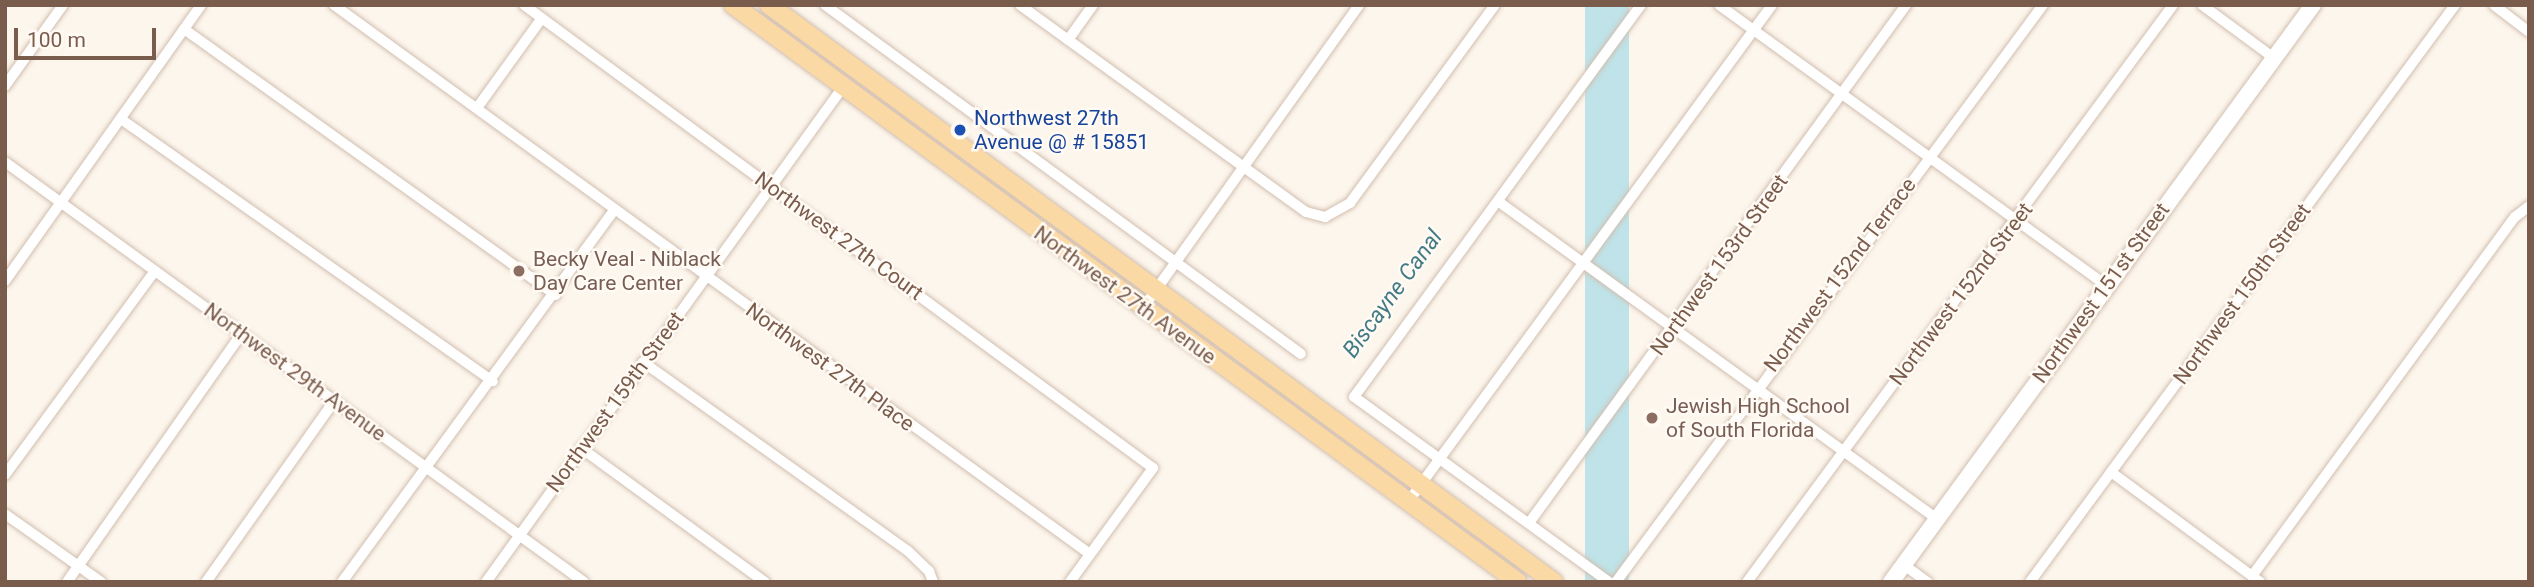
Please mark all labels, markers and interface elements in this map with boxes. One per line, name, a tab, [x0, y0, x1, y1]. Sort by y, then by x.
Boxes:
scale bar	[18, 14, 159, 58]
text: 100 m	[27, 28, 86, 52]
place label: Northwest 27th Avenue @ # 15851	[974, 105, 1149, 155]
marker: Northwest 27th Avenue @ # 15851	[952, 122, 968, 138]
street label: Northwest 27th Court	[750, 166, 928, 306]
street label: Northwest 153rd Street	[1645, 170, 1793, 360]
street label: Northwest 152nd Terrace	[1759, 173, 1921, 377]
street label: Northwest 152nd Street	[1884, 198, 2038, 390]
street label: Northwest 151st Street	[2027, 198, 2175, 388]
street label: Northwest 150th Street	[2168, 199, 2316, 389]
street label: Northwest 27th Avenue	[1029, 221, 1221, 369]
water label: Biscayne Canal	[1337, 225, 1449, 363]
place label: Becky Veal - Niblack Day Care Center	[533, 246, 721, 296]
marker: Becky Veal - Niblack Day Care Center	[511, 263, 527, 279]
street label: Northwest 27th Place	[741, 297, 919, 437]
street label: Northwest 29th Avenue	[199, 298, 391, 446]
street label: Northwest 159th Street	[541, 307, 689, 497]
place label: Jewish High School of South Florida	[1666, 393, 1850, 443]
marker: Jewish High School of South Florida	[1644, 410, 1660, 426]

